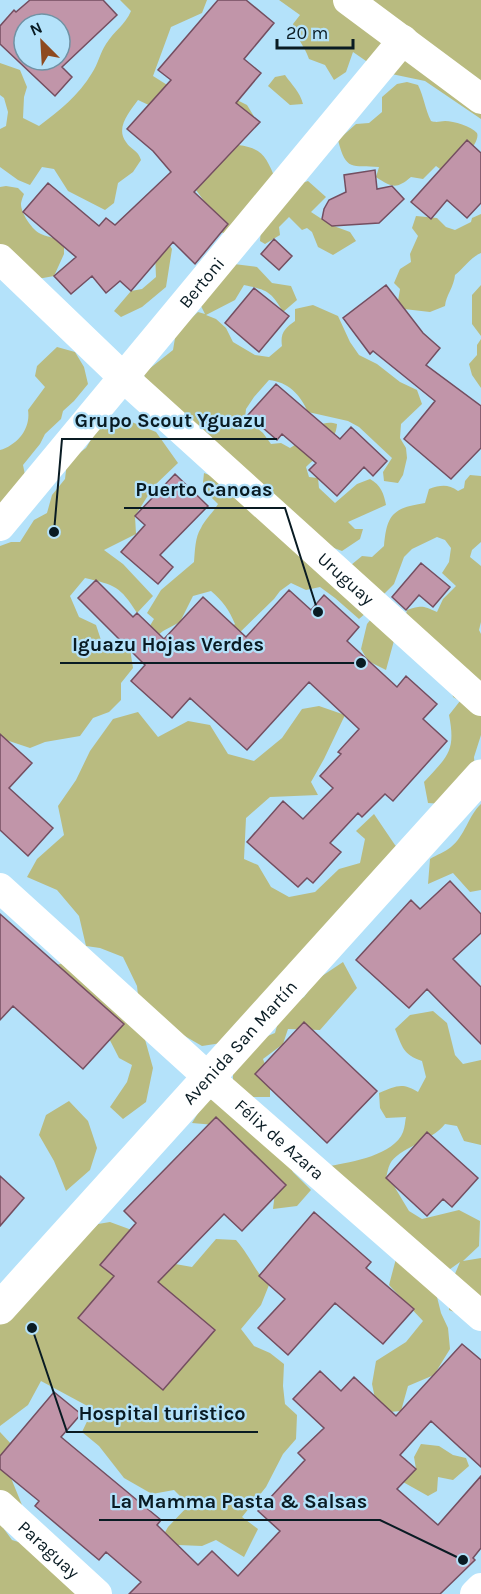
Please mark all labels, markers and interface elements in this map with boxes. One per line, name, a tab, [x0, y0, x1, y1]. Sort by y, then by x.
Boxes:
north arrow	[12, 12, 72, 72]
scale bar	[277, 12, 354, 50]
text: N	[27, 18, 45, 40]
text: 20 m	[286, 22, 328, 44]
street label: Bertoni	[174, 253, 229, 313]
callout: Grupo Scout Yguazu	[62, 401, 277, 439]
text: Grupo Scout Yguazu	[74, 409, 266, 432]
callout: Puerto Canoas	[124, 470, 285, 508]
text: Puerto Canoas	[135, 478, 273, 501]
street label: Uruguay	[313, 548, 379, 610]
callout: Iguazu Hojas Verdes	[60, 625, 276, 663]
text: Iguazu Hojas Verdes	[72, 633, 264, 656]
street label: Avenida San Martín	[178, 976, 302, 1109]
street label: Félix de Azara	[230, 1095, 329, 1185]
callout: Hospital turistico	[67, 1394, 258, 1432]
text: Hospital turistico	[78, 1402, 246, 1425]
callout: La Mamma Pasta & Salsas	[99, 1482, 380, 1520]
text: La Mamma Pasta & Salsas	[111, 1490, 367, 1513]
street label: Paraguay	[13, 1516, 84, 1584]

